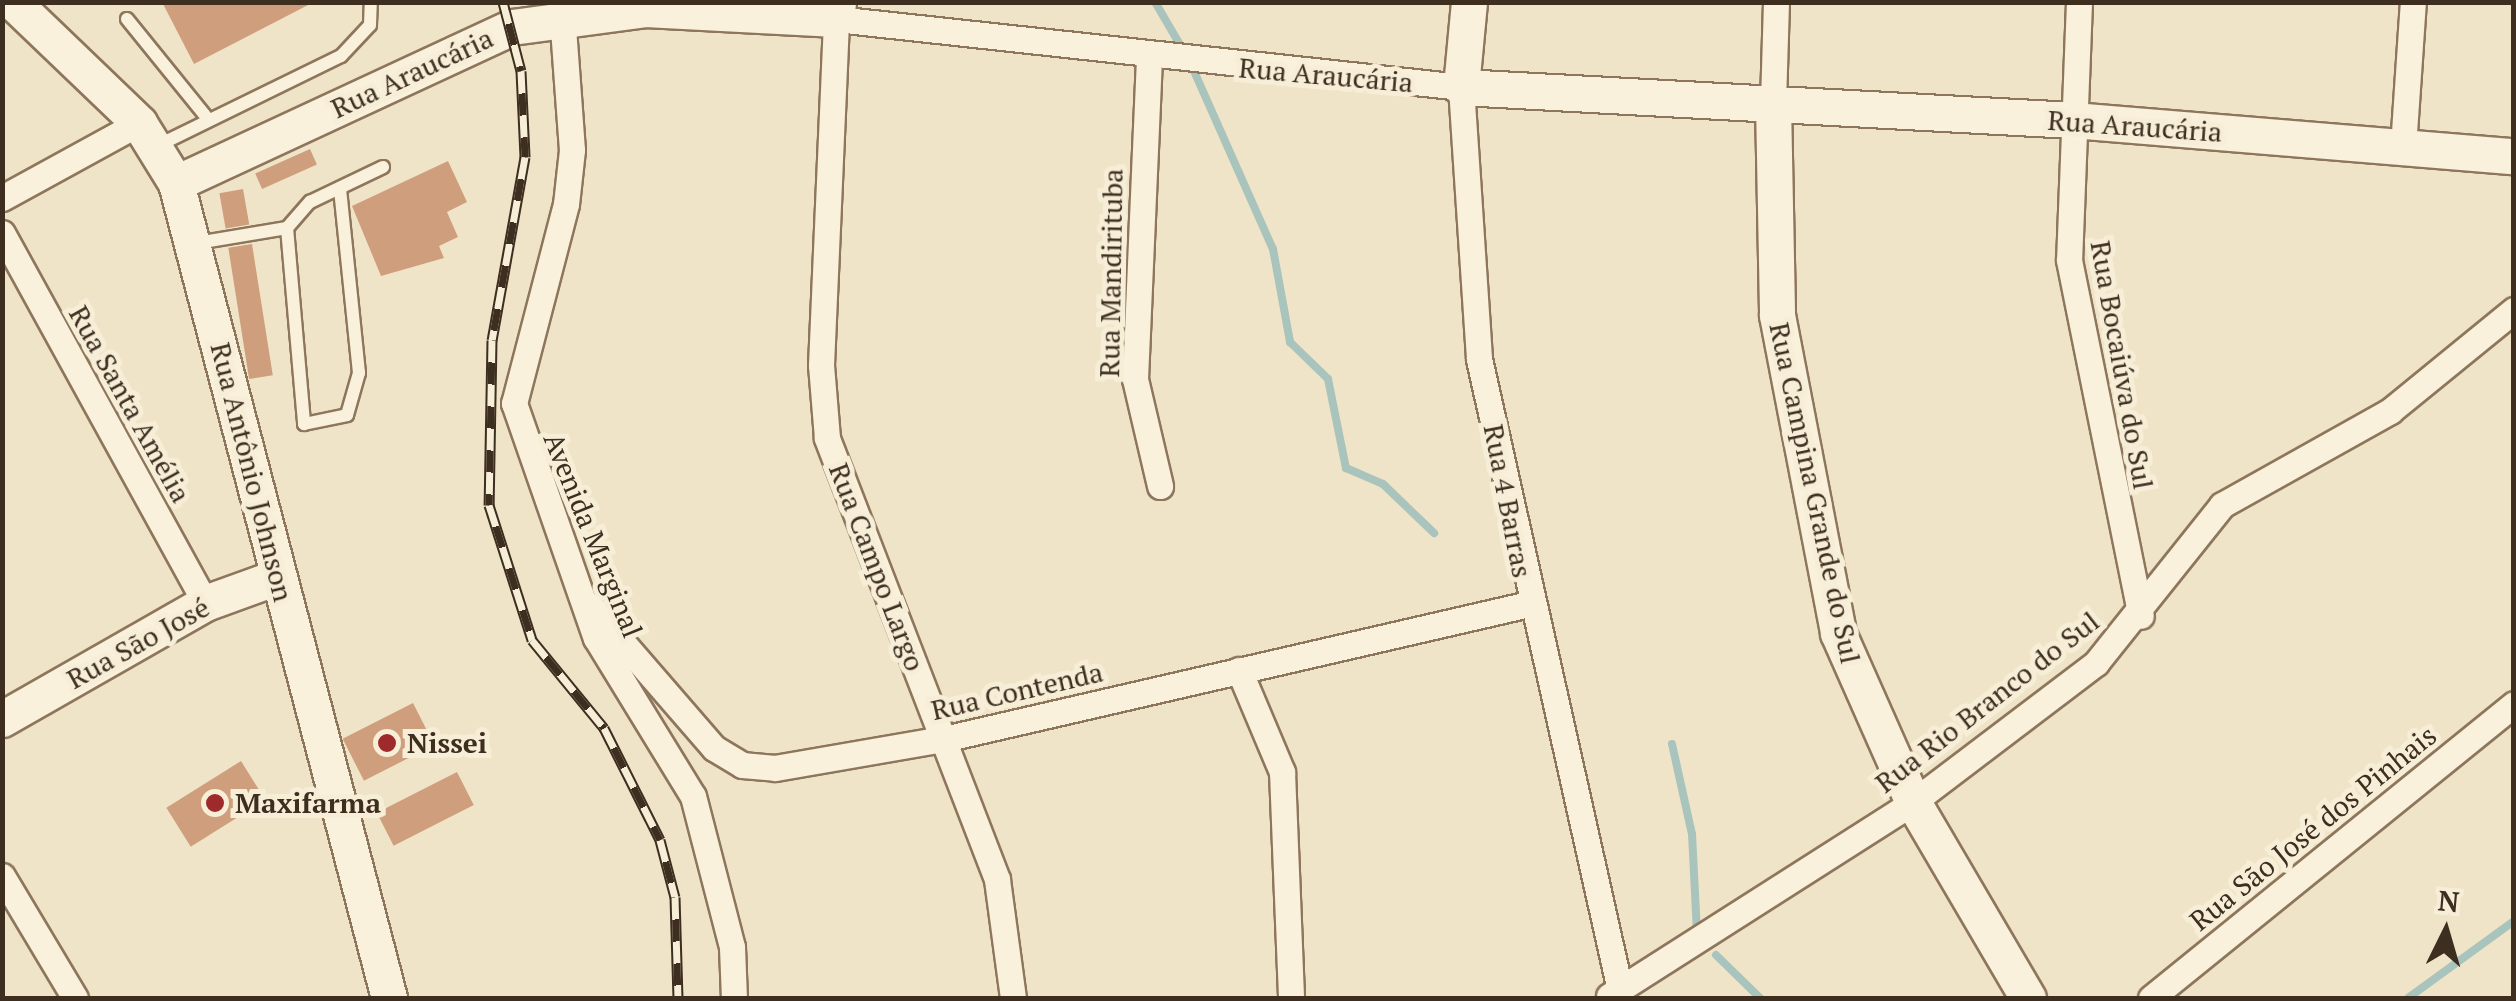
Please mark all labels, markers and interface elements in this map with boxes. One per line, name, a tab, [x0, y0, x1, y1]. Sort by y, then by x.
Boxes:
street label: Rua Araucária	[325, 21, 499, 125]
street label: Rua Araucária	[1237, 51, 1415, 99]
street label: Rua Araucária	[2046, 103, 2224, 149]
street label: Rua Mandirituba	[1092, 168, 1130, 378]
street label: Rua Bocaiúva do Sul	[2084, 238, 2160, 492]
street label: Rua Santa Amélia	[62, 300, 198, 508]
street label: Rua Campina Grande do Sul	[1762, 320, 1868, 666]
street label: Rua Antônio Johnson	[204, 339, 300, 605]
street label: Rua 4 Barras	[1477, 421, 1539, 581]
street label: Avenida Marginal	[537, 428, 649, 642]
street label: Rua Campo Largo	[822, 458, 932, 676]
street label: Rua São José	[61, 590, 215, 696]
street label: Rua Rio Branco do Sul	[1869, 604, 2105, 800]
street label: Rua Contenda	[928, 655, 1106, 727]
street label: Rua São José dos Pinhais	[2183, 718, 2443, 938]
place label: Nissei	[407, 726, 487, 760]
marker: Nissei	[376, 732, 398, 754]
place label: Maxifarma	[235, 786, 381, 820]
marker: Maxifarma	[204, 792, 226, 814]
north arrow	[2396, 881, 2496, 981]
text: N	[2436, 881, 2461, 920]

